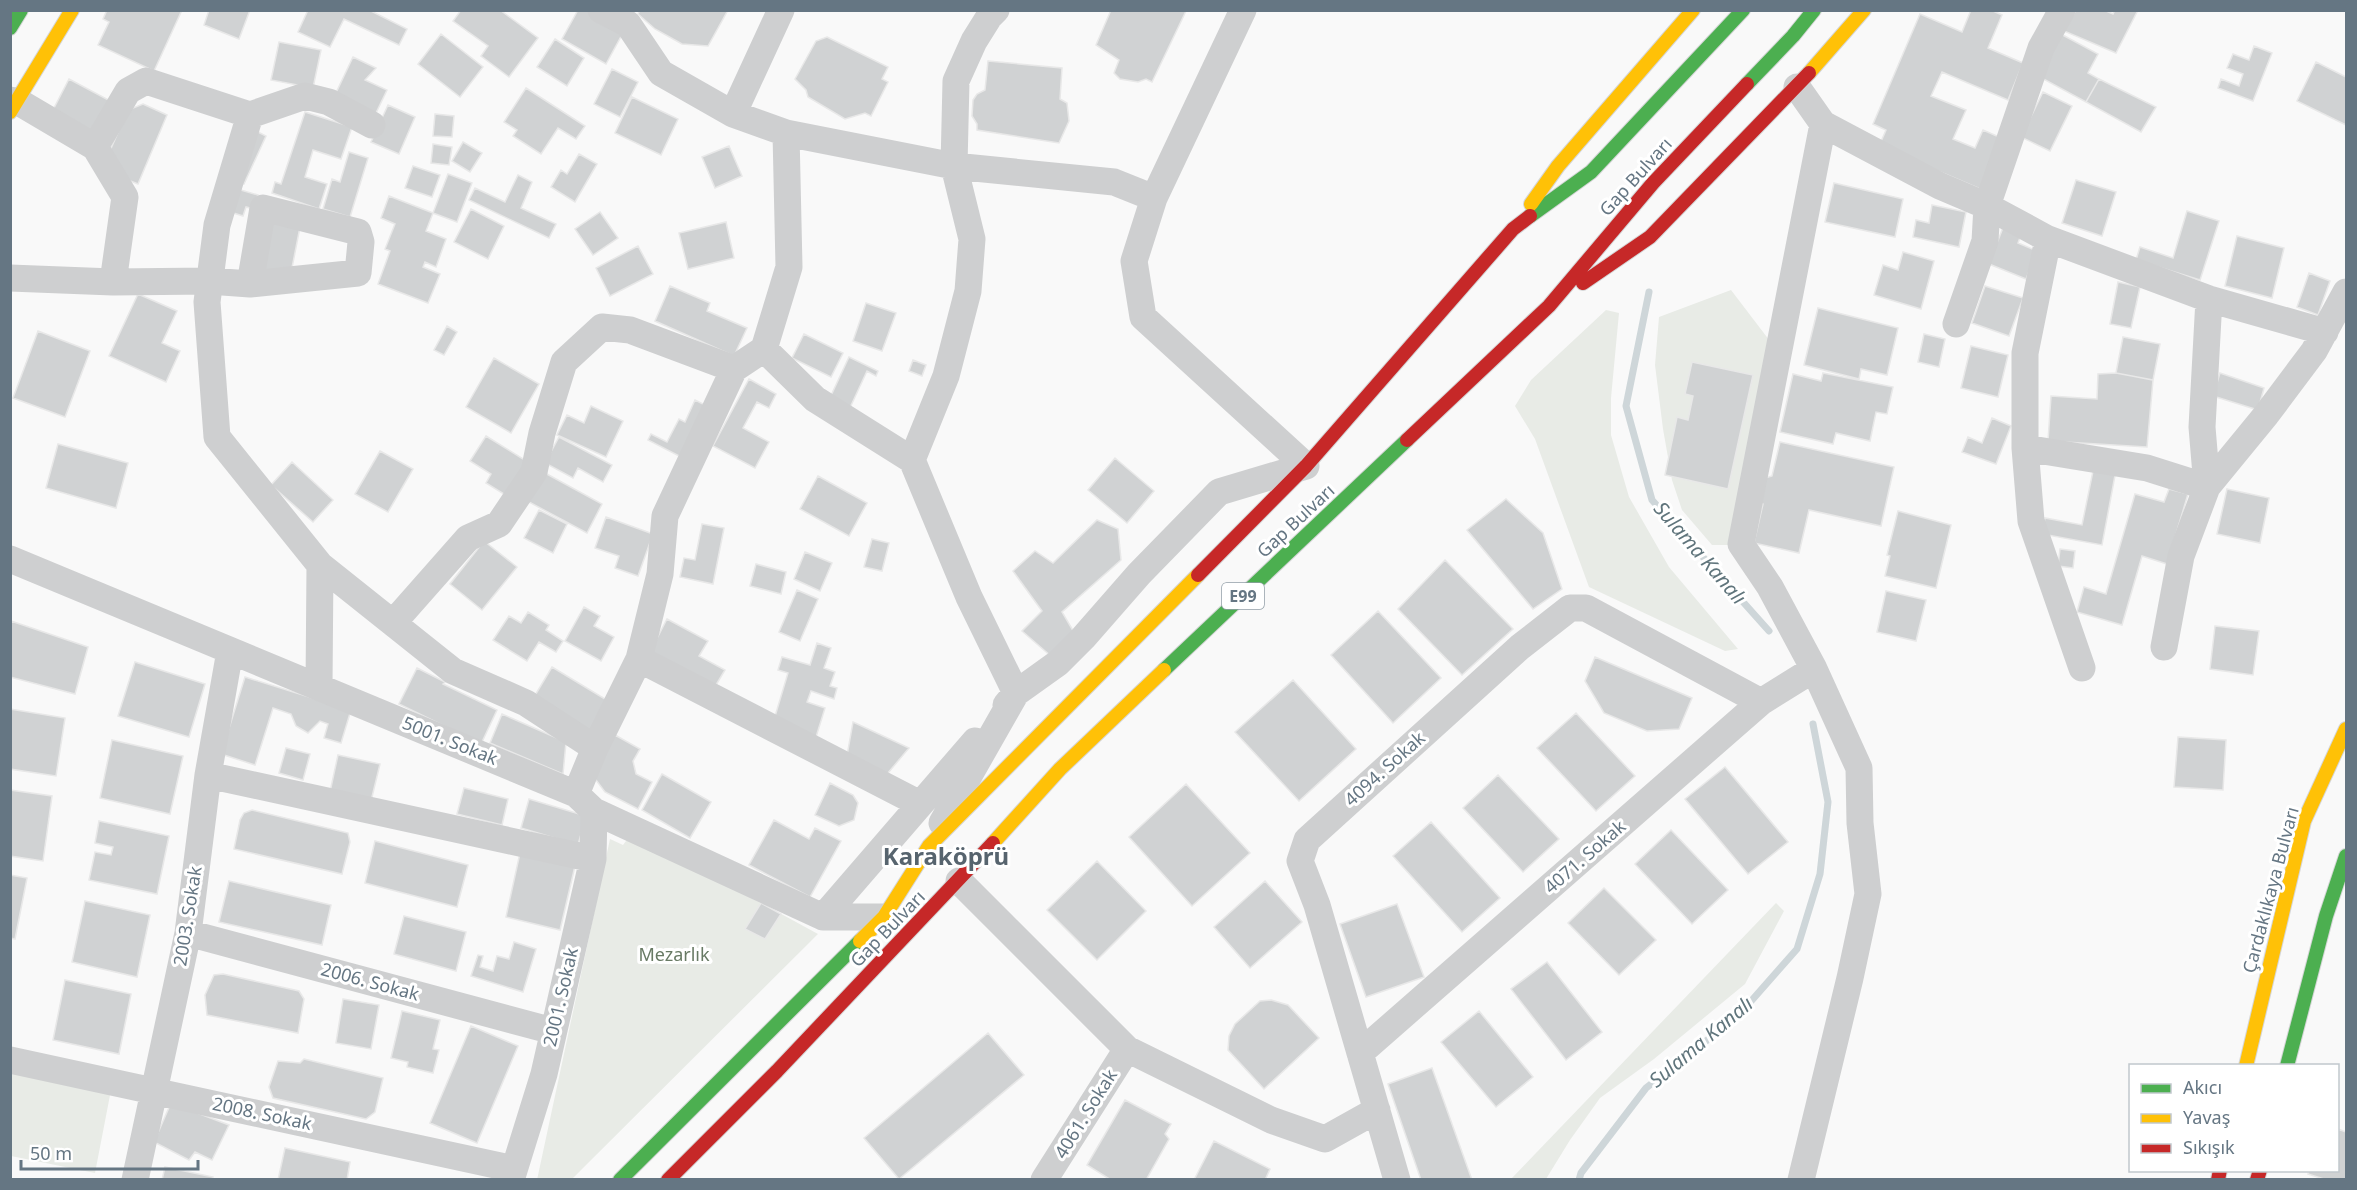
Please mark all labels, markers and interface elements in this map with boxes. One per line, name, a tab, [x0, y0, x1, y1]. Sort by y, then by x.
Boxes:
street label: Gap Bulvarı	[1594, 132, 1677, 221]
street label: Gap Bulvarı	[1251, 478, 1339, 562]
water label: Sulama Kanalı	[1648, 495, 1753, 610]
road number: E99	[1222, 583, 1264, 609]
street label: 5001. Sokak	[399, 710, 502, 770]
street label: 4094. Sokak	[1339, 725, 1430, 811]
street label: Çardaklıkaya Bulvarı	[2236, 804, 2304, 975]
street label: 4071. Sokak	[1538, 814, 1631, 898]
district label: Karaköprü	[883, 839, 1009, 872]
street label: 2003. Sokak	[167, 864, 207, 967]
street label: Gap Bulvarı	[845, 885, 930, 972]
park label: Mezarlık	[638, 942, 710, 966]
street label: 2001. Sokak	[537, 945, 583, 1049]
street label: 2006. Sokak	[318, 956, 422, 1006]
water label: Sulama Kanalı	[1643, 990, 1758, 1093]
street label: 4061. Sokak	[1048, 1064, 1122, 1163]
legend	[2129, 1064, 2339, 1172]
text: Akıcı	[2183, 1075, 2222, 1099]
street label: 2008. Sokak	[210, 1091, 314, 1135]
text: Yavaş	[2183, 1105, 2230, 1129]
scale bar	[21, 1133, 198, 1171]
text: Sıkışık	[2183, 1135, 2235, 1159]
text: 50 m	[30, 1141, 72, 1165]

